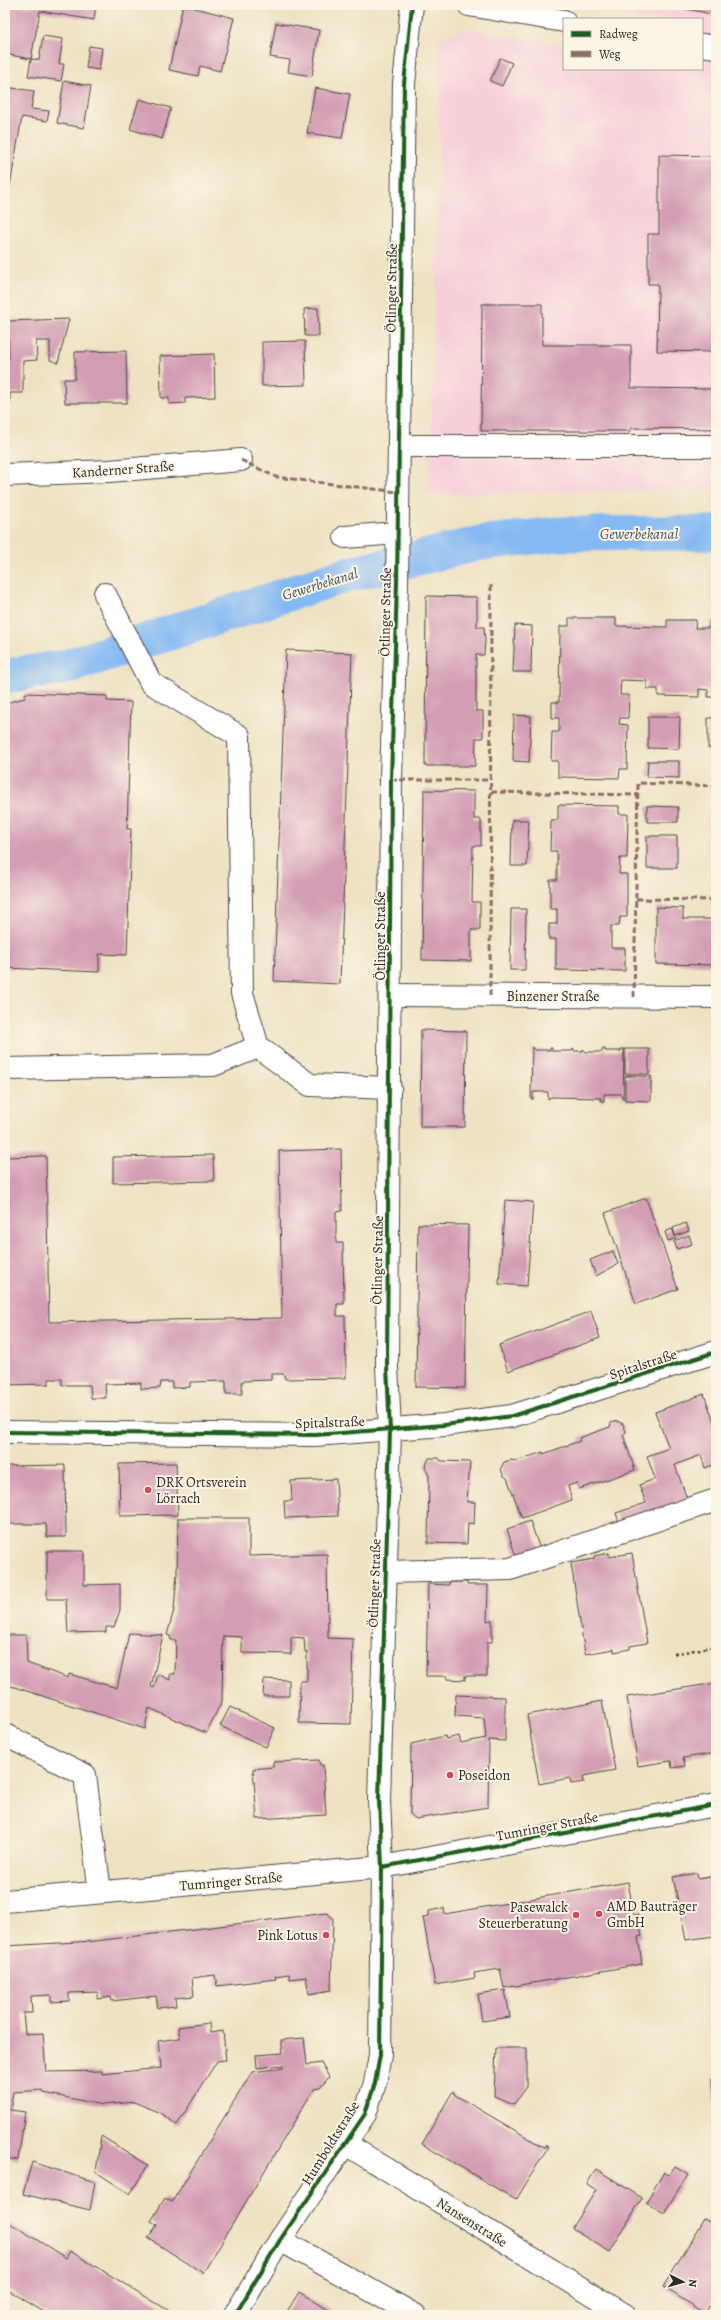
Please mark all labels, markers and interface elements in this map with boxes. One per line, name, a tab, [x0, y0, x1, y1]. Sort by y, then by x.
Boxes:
legend	[563, 18, 703, 70]
text: Radweg	[599, 26, 638, 42]
text: Weg	[598, 46, 621, 62]
street label: Ötlinger Straße	[381, 243, 402, 333]
street label: Kanderner Straße	[71, 456, 175, 483]
water label: Gewerbekanal	[600, 524, 678, 544]
water label: Gewerbekanal	[280, 563, 361, 605]
street label: Ötlinger Straße	[375, 567, 396, 657]
street label: Ötlinger Straße	[371, 891, 390, 981]
street label: Binzener Straße	[507, 987, 599, 1006]
street label: Ötlinger Straße	[367, 1215, 388, 1305]
street label: Spitalstraße	[607, 1345, 679, 1384]
street label: Spitalstraße	[295, 1412, 365, 1433]
place label: DRK Ortsverein Lörrach	[156, 1473, 247, 1508]
marker: DRK Ortsverein Lörrach	[143, 1485, 153, 1495]
street label: Ötlinger Straße	[363, 1538, 386, 1628]
place label: Poseidon	[458, 1766, 510, 1785]
marker: Poseidon	[445, 1770, 455, 1780]
street label: Tumringer Straße	[495, 1807, 600, 1846]
street label: Tumringer Straße	[179, 1868, 283, 1895]
place label: AMD Bauträger GmbH	[606, 1897, 698, 1932]
place label: Pasewalck Steuerberatung	[478, 1898, 568, 1933]
marker: AMD Bauträger GmbH	[594, 1909, 604, 1919]
marker: Pasewalck Steuerberatung	[571, 1910, 581, 1920]
place label: Pink Lotus	[257, 1926, 318, 1945]
marker: Pink Lotus	[321, 1930, 331, 1940]
street label: Humboldtstraße	[297, 2098, 364, 2189]
street label: Nansenstraße	[433, 2193, 511, 2252]
north arrow	[663, 2262, 703, 2302]
text: N	[685, 2278, 700, 2288]

